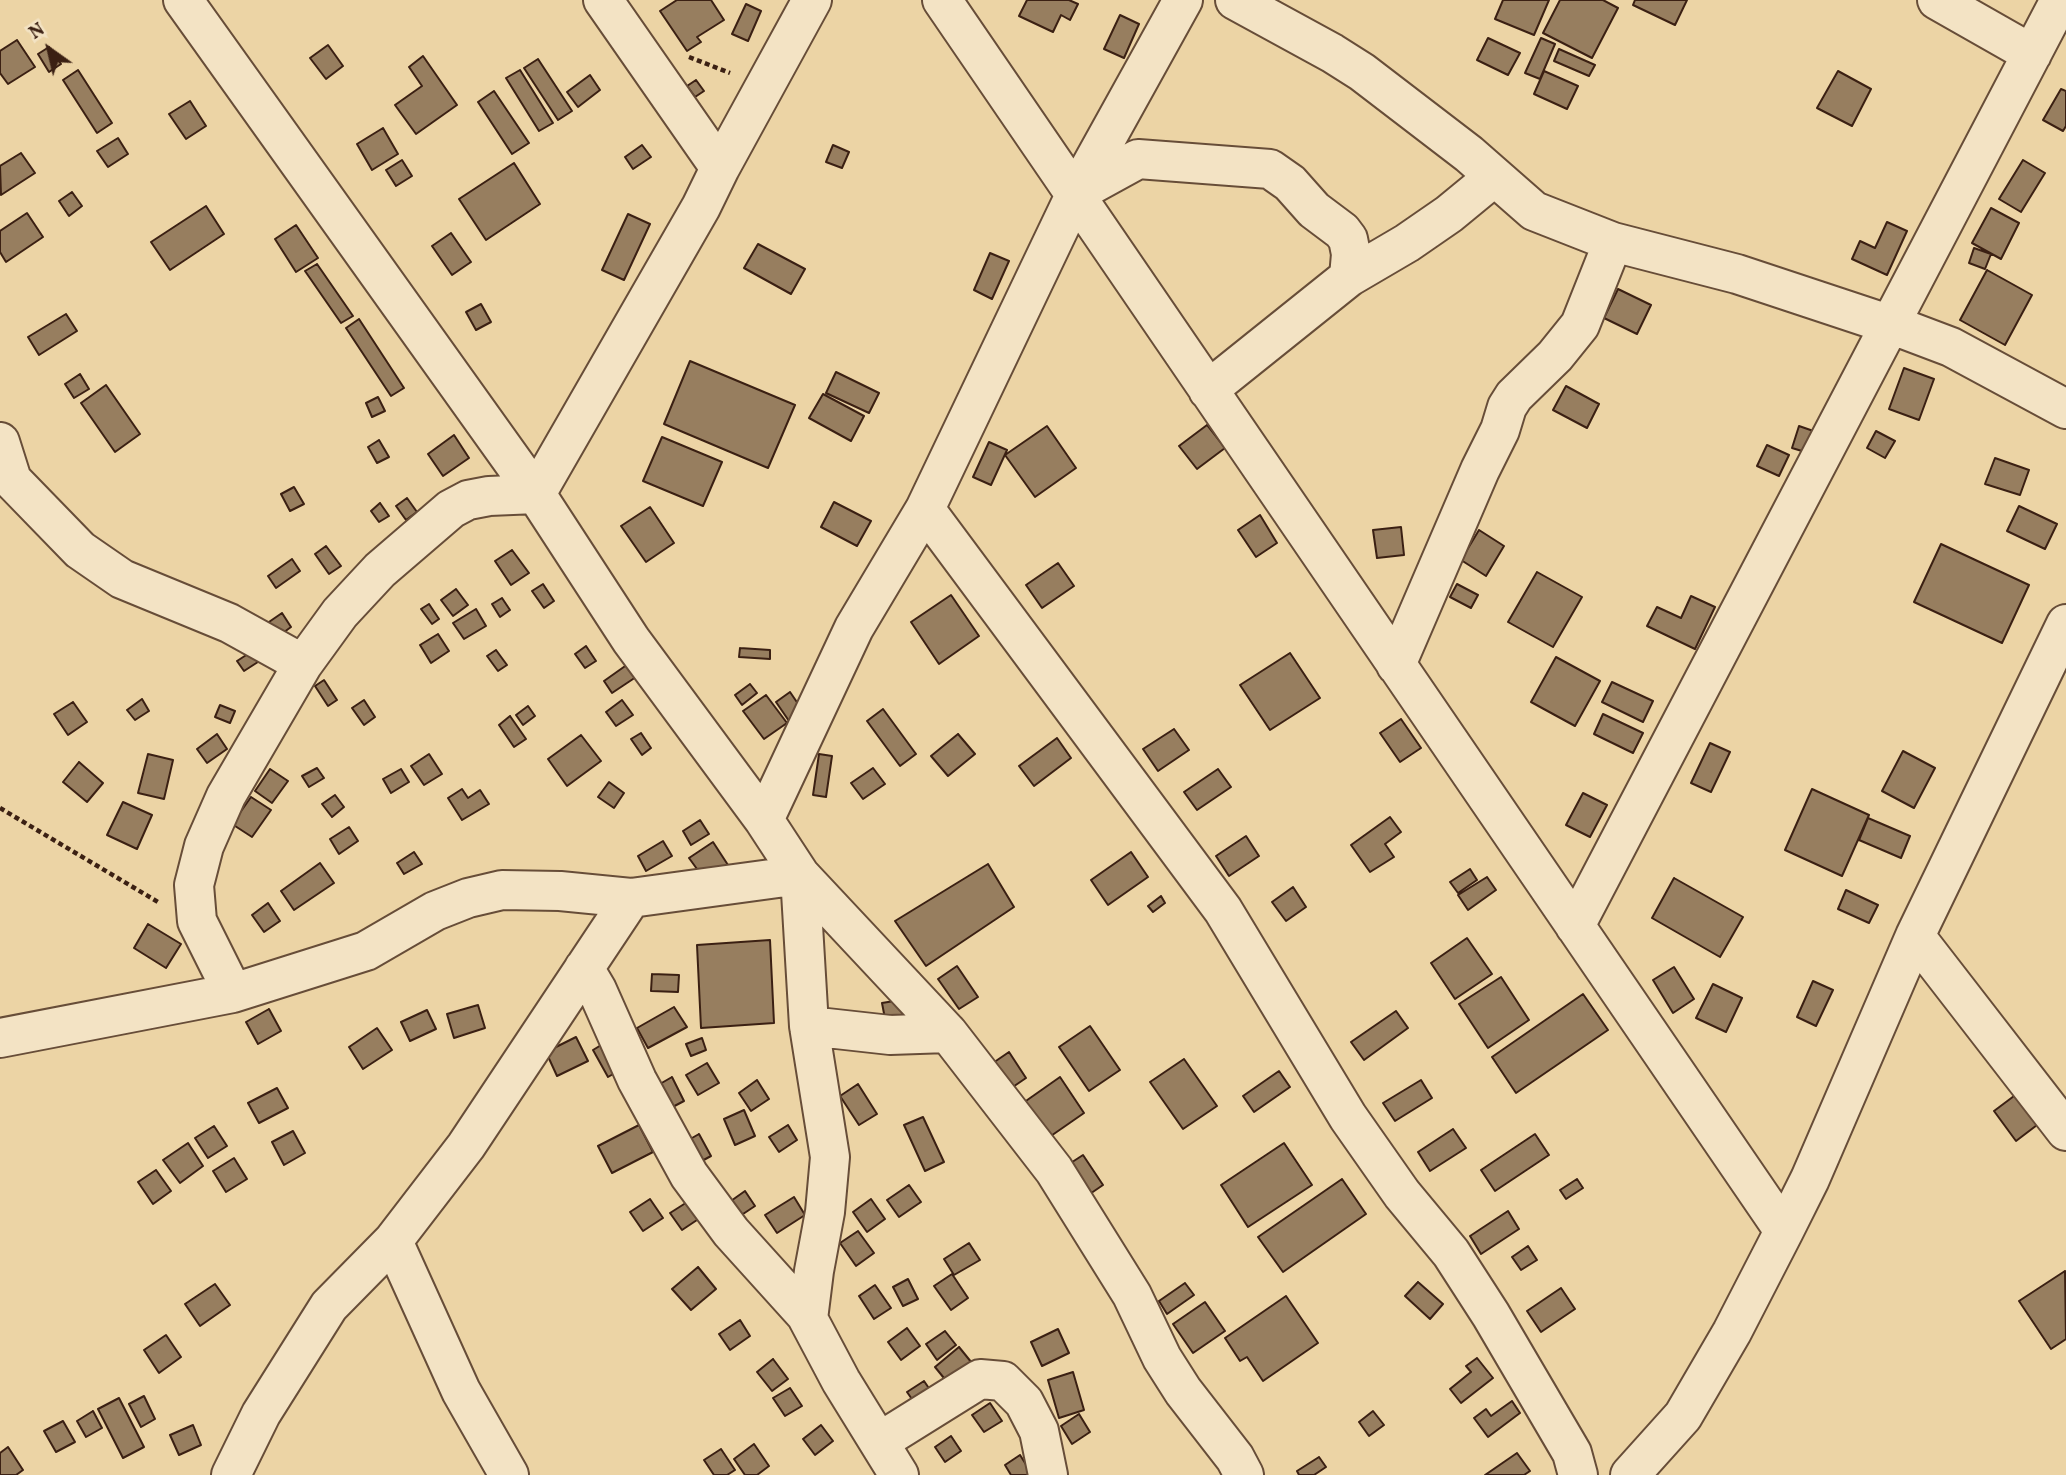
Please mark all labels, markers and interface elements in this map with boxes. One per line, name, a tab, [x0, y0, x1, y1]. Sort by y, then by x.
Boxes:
north arrow	[14, 14, 84, 84]
text: N	[24, 17, 50, 46]

